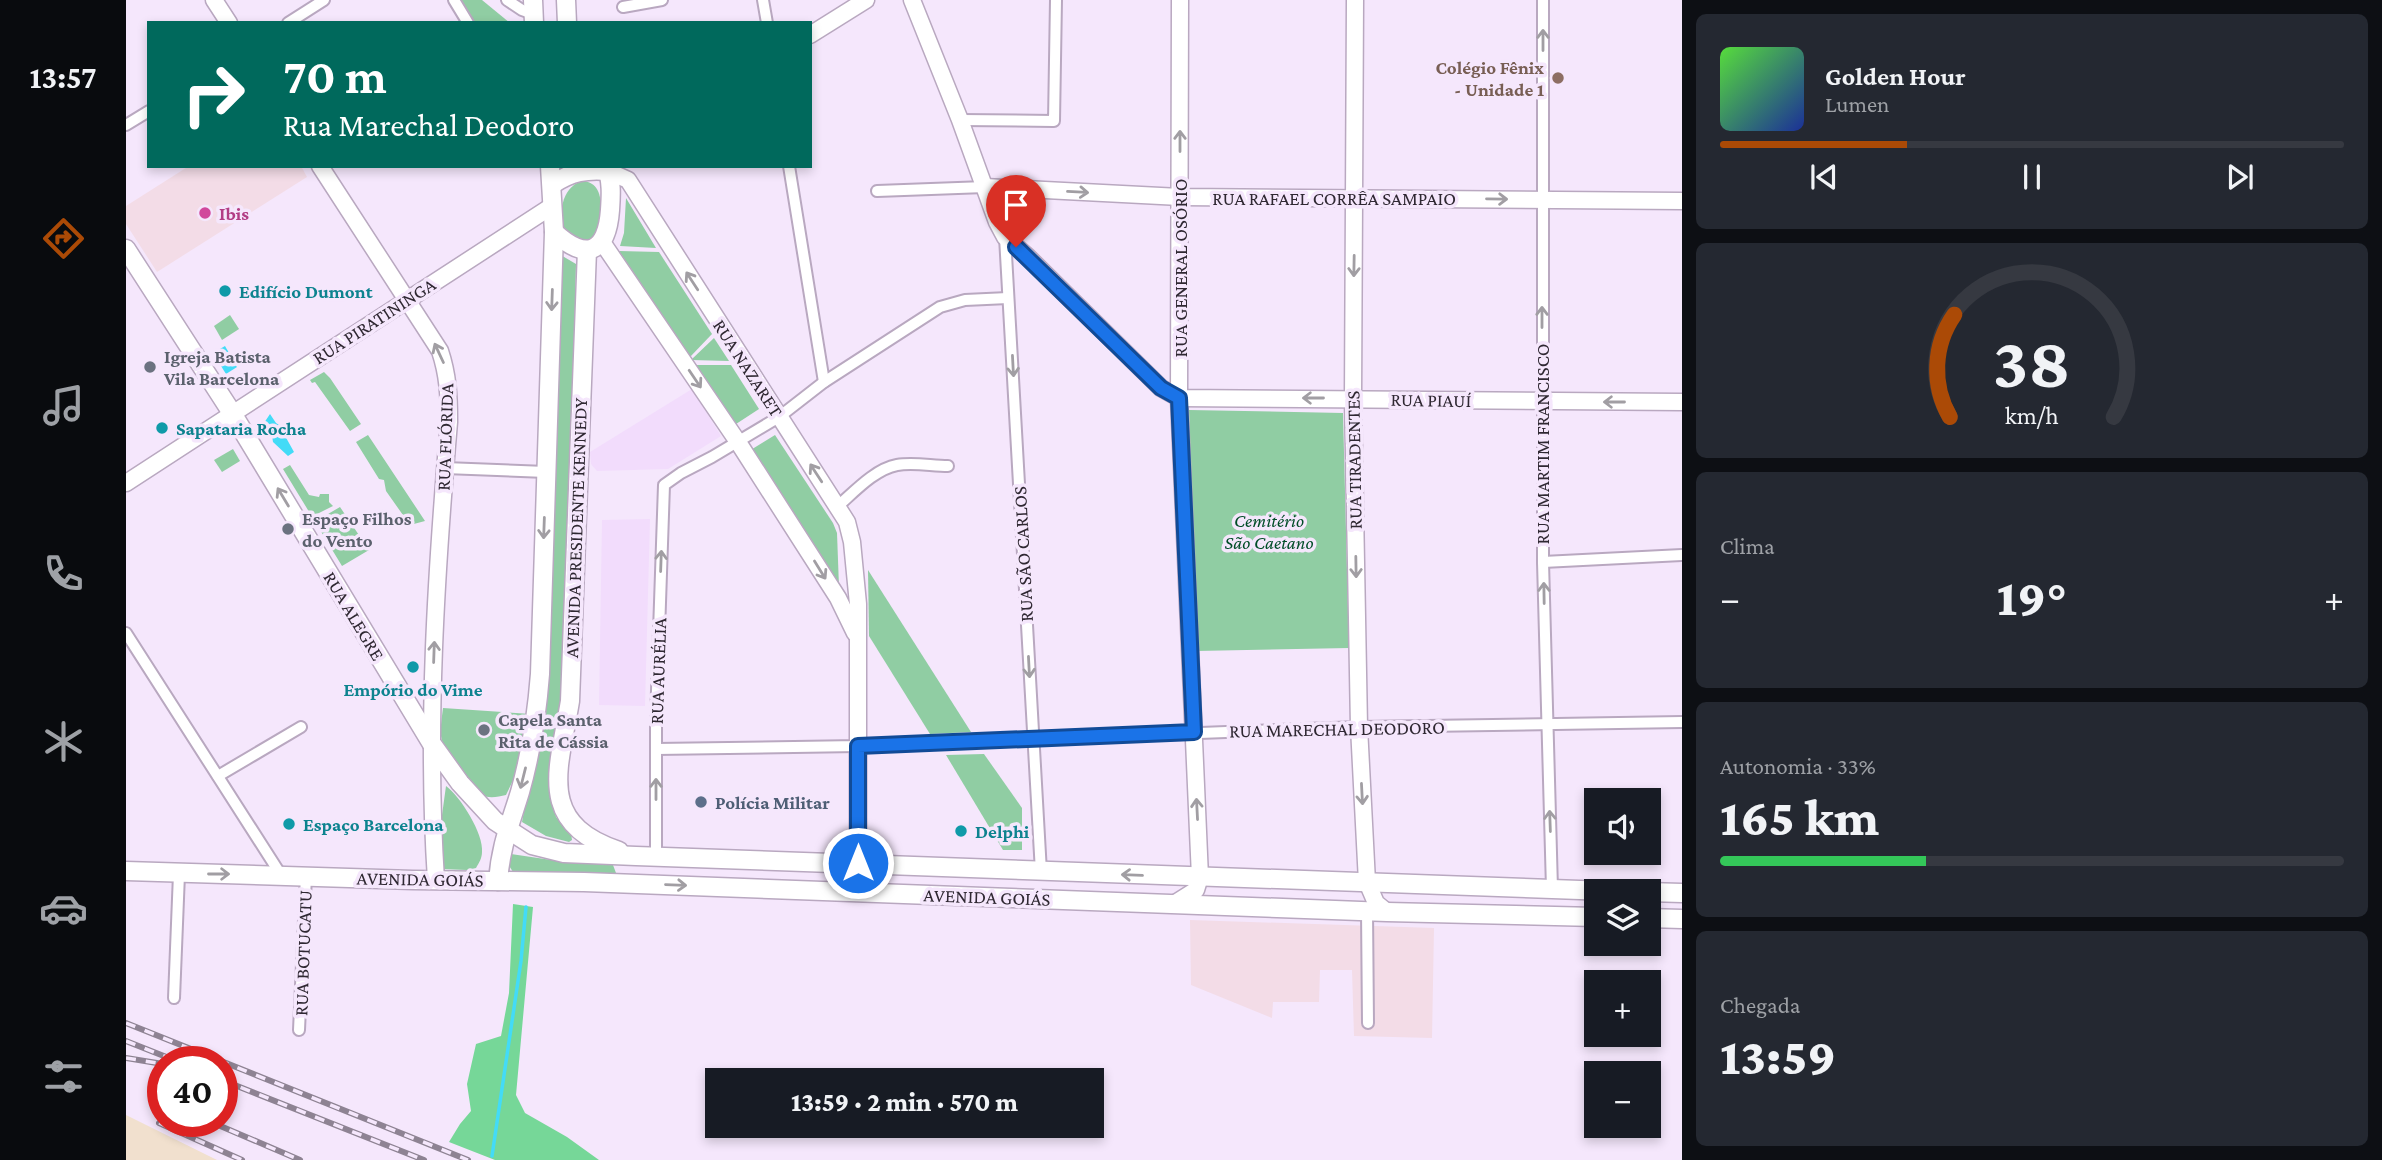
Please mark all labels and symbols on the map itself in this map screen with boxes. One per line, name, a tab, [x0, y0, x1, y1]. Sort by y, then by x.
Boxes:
one-way arrow	[1536, 29, 1550, 52]
place label: Colégio Fênix - Unidade 1	[1435, 57, 1544, 100]
marker: Colégio Fênix - Unidade 1	[1550, 70, 1566, 86]
one-way arrow	[1173, 130, 1187, 153]
pin	[986, 175, 1046, 247]
street label: RUA GENERAL OSÓRIO	[1170, 179, 1191, 357]
one-way arrow	[1066, 185, 1089, 198]
street label: RUA RAFAEL CORRÊA SAMPAIO	[1212, 188, 1456, 209]
one-way arrow	[1485, 193, 1508, 206]
place label: Ibis	[219, 203, 249, 224]
marker: Ibis	[197, 205, 213, 221]
one-way arrow	[1348, 254, 1361, 277]
one-way arrow	[685, 272, 699, 292]
street label: RUA PIRATININGA	[309, 273, 439, 368]
place label: Edifício Dumont	[239, 281, 373, 302]
marker: Edifício Dumont	[217, 283, 233, 299]
one-way arrow	[545, 289, 558, 312]
one-way arrow	[1535, 305, 1549, 328]
street label: RUA NAZARET	[709, 315, 788, 421]
one-way arrow	[432, 343, 445, 364]
street label: RUA MARTIM FRANCISCO	[1532, 343, 1553, 545]
place label: Igreja Batista Vila Barcelona	[163, 346, 280, 389]
one-way arrow	[1006, 354, 1019, 377]
marker: Igreja Batista Vila Barcelona	[142, 359, 158, 375]
one-way arrow	[688, 369, 703, 388]
street label: RUA FLÓRIDA	[433, 383, 457, 491]
street label: RUA PIAUÍ	[1391, 389, 1472, 411]
street label: RUA TIRADENTES	[1342, 390, 1366, 529]
one-way arrow	[1302, 391, 1325, 405]
one-way arrow	[1603, 395, 1626, 409]
street label: AVENIDA PRESIDENTE KENNEDY	[561, 397, 591, 658]
place label: Sapataria Rocha	[176, 418, 307, 439]
marker: Sapataria Rocha	[154, 420, 170, 436]
one-way arrow	[808, 463, 822, 483]
street label: RUA SÃO CARLOS	[1009, 486, 1037, 622]
one-way arrow	[275, 488, 289, 508]
place label: Espaço Filhos do Vento	[302, 508, 412, 551]
park label: Cemitério São Caetano	[1224, 510, 1314, 553]
one-way arrow	[538, 516, 551, 539]
marker: Espaço Filhos do Vento	[280, 521, 296, 537]
one-way arrow	[654, 550, 667, 573]
one-way arrow	[1349, 555, 1363, 578]
one-way arrow	[813, 559, 827, 579]
street label: RUA ALEGRE	[319, 568, 389, 664]
one-way arrow	[1537, 582, 1550, 605]
street label: RUA AURÉLIA	[646, 617, 670, 725]
one-way arrow	[428, 640, 441, 663]
one-way arrow	[1023, 655, 1036, 677]
marker: Empório do Vime	[405, 659, 421, 675]
place label: Empório do Vime	[343, 679, 483, 700]
place label: Capela Santa Rita de Cássia	[498, 709, 609, 752]
street label: RUA MARECHAL DEODORO	[1229, 717, 1445, 741]
marker: Capela Santa Rita de Cássia	[476, 722, 492, 738]
one-way arrow	[516, 766, 529, 789]
one-way arrow	[649, 778, 663, 801]
one-way arrow	[1355, 783, 1368, 806]
place label: Polícia Militar	[715, 792, 830, 813]
marker: Polícia Militar	[693, 794, 709, 810]
one-way arrow	[1191, 798, 1204, 821]
one-way arrow	[1544, 809, 1557, 832]
place label: Espaço Barcelona	[303, 814, 444, 835]
marker: Espaço Barcelona	[281, 816, 297, 832]
place label: Delphi	[975, 821, 1030, 842]
marker: Delphi	[953, 823, 969, 839]
position arrow	[821, 826, 895, 900]
one-way arrow	[207, 867, 230, 881]
street label: AVENIDA GOIÁS	[356, 867, 484, 891]
one-way arrow	[1121, 868, 1144, 881]
one-way arrow	[665, 879, 688, 892]
street label: AVENIDA GOIÁS	[923, 884, 1051, 910]
street label: RUA BOTUCATU	[290, 890, 316, 1016]
speed limit sign: 40	[147, 1046, 238, 1137]

